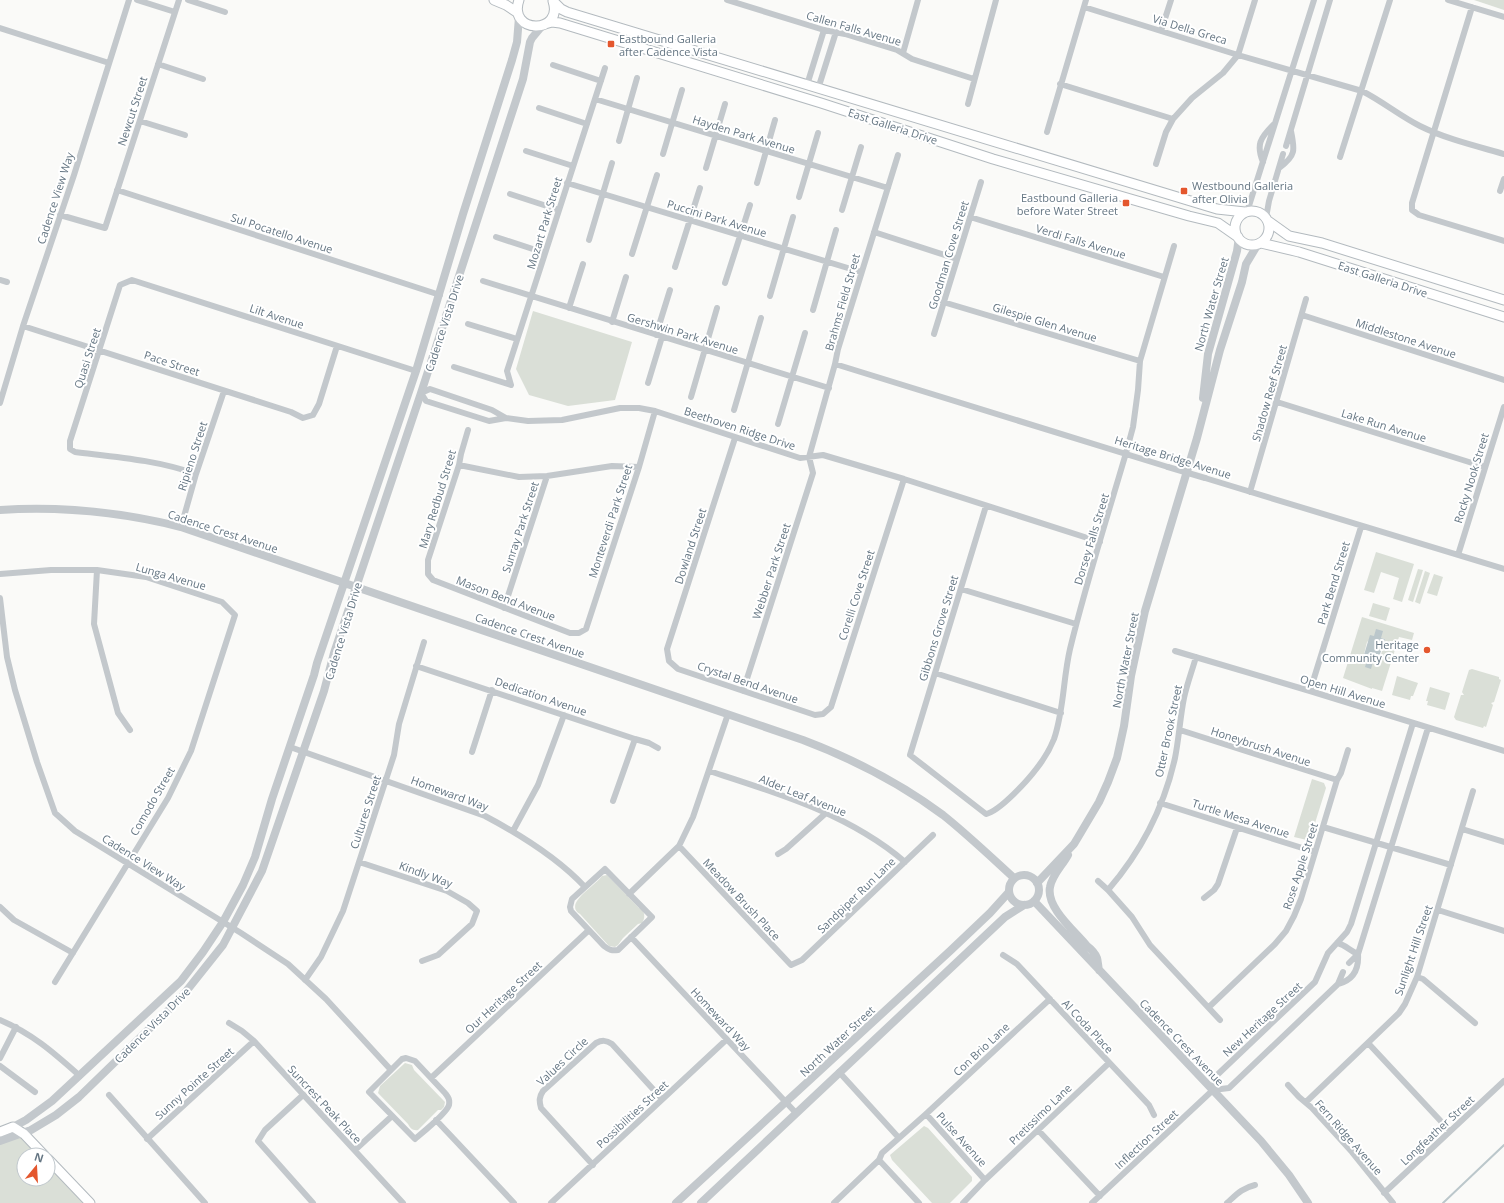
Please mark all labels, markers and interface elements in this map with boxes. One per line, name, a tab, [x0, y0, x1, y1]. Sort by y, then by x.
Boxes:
street label: Callen Falls Avenue	[805, 7, 903, 49]
street label: Via Della Greca	[1151, 11, 1229, 47]
place label: Eastbound Galleria after Cadence Vista	[619, 31, 718, 59]
marker: Eastbound Galleria after Cadence Vista	[606, 39, 616, 49]
street label: Newcut Street	[114, 74, 150, 148]
street label: East Galleria Drive	[846, 104, 940, 148]
street label: Hayden Park Avenue	[691, 111, 797, 157]
street label: Cadence View Way	[33, 150, 77, 246]
street label: Mozart Park Street	[523, 175, 565, 271]
place label: Westbound Galleria after Olivia	[1192, 178, 1293, 206]
marker: Westbound Galleria after Olivia	[1179, 186, 1189, 196]
place label: Eastbound Galleria before Water Street	[1017, 190, 1118, 218]
street label: Puccini Park Avenue	[665, 196, 769, 240]
marker: Eastbound Galleria before Water Street	[1121, 198, 1131, 208]
street label: Goodman Cove Street	[924, 199, 972, 311]
street label: Sul Pocatello Avenue	[229, 209, 335, 257]
street label: Verdi Falls Avenue	[1034, 220, 1128, 262]
street label: Brahms Field Street	[821, 252, 863, 352]
street label: North Water Street	[1190, 255, 1232, 353]
street label: East Galleria Drive	[1336, 257, 1430, 301]
street label: Cadence Vista Drive	[421, 272, 467, 374]
street label: Gilespie Glen Avenue	[991, 299, 1099, 345]
street label: Lilt Avenue	[248, 300, 306, 332]
street label: Gershwin Park Avenue	[625, 309, 741, 357]
street label: Middlestone Avenue	[1354, 315, 1458, 361]
street label: Quasi Street	[70, 326, 104, 390]
street label: Shadow Reef Street	[1248, 343, 1290, 443]
street label: Pace Street	[142, 347, 202, 379]
street label: Beethoven Ridge Drive	[682, 403, 798, 453]
street label: Lake Run Avenue	[1340, 405, 1428, 445]
street label: Ripieno Street	[174, 419, 210, 493]
street label: Rocky Nook Street	[1450, 431, 1492, 525]
street label: Heritage Bridge Avenue	[1113, 432, 1233, 482]
street label: Mary Redbud Street	[415, 448, 459, 550]
street label: Monteverdi Park Street	[585, 462, 635, 580]
street label: Sunray Park Street	[498, 479, 542, 575]
street label: Dorsey Falls Street	[1070, 491, 1112, 587]
street label: Cadence Crest Avenue	[166, 506, 280, 556]
street label: Dowland Street	[671, 506, 709, 586]
street label: Webber Park Street	[748, 521, 794, 621]
street label: Park Bend Street	[1313, 540, 1353, 626]
street label: Corelli Cove Street	[834, 548, 878, 642]
street label: Lunga Avenue	[134, 559, 208, 593]
street label: Mason Bend Avenue	[454, 572, 558, 624]
street label: Gibbons Grove Street	[915, 573, 961, 683]
street label: Cadence Vista Drive	[321, 580, 365, 682]
street label: Cadence Crest Avenue	[473, 609, 587, 661]
street label: North Water Street	[1108, 611, 1142, 709]
place label: Heritage Community Center	[1322, 637, 1419, 665]
marker: Heritage Community Center	[1422, 645, 1432, 655]
street label: Crystal Bend Avenue	[696, 658, 800, 706]
street label: Open Hill Avenue	[1298, 671, 1388, 711]
street label: Dedication Avenue	[493, 673, 589, 719]
street label: Otter Brook Street	[1151, 683, 1185, 779]
street label: Honeybrush Avenue	[1209, 723, 1313, 769]
street label: Comodo Street	[126, 764, 178, 838]
street label: Alder Leaf Avenue	[757, 771, 849, 819]
street label: Homeward Way	[409, 772, 491, 814]
street label: Cultures Street	[346, 773, 384, 851]
street label: Turtle Mesa Avenue	[1190, 795, 1292, 841]
street label: Rose Apple Street	[1279, 821, 1321, 911]
street label: Cadence View Way	[99, 830, 189, 894]
street label: Sandpiper Run Lane	[814, 854, 898, 936]
street label: Meadow Brush Place	[700, 855, 784, 943]
street label: Kindly Way	[397, 857, 455, 891]
street label: Sunlight Hill Street	[1391, 903, 1436, 997]
street label: Our Heritage Street	[461, 957, 545, 1037]
street label: New Heritage Street	[1219, 978, 1305, 1060]
street label: Cadence Vista Drive	[111, 984, 193, 1066]
street label: Homeward Way	[688, 984, 755, 1054]
street label: Cadence Crest Avenue	[1137, 995, 1227, 1089]
street label: Al Coda Place	[1059, 996, 1117, 1056]
street label: North Water Street	[796, 1002, 878, 1080]
street label: Con Brio Lane	[950, 1019, 1012, 1079]
street label: Values Circle	[533, 1033, 591, 1089]
street label: Sunny Pointe Street	[151, 1044, 237, 1122]
street label: Suncrest Peak Place	[285, 1062, 365, 1146]
street label: Possibilities Street	[593, 1077, 671, 1151]
street label: Pretissimo Lane	[1005, 1080, 1075, 1148]
street label: Longfeather Street	[1397, 1092, 1477, 1168]
street label: Fern Ridge Avenue	[1312, 1096, 1386, 1178]
street label: Inflection Street	[1111, 1106, 1181, 1172]
street label: Pulse Avenue	[933, 1108, 991, 1170]
north arrow	[16, 1147, 56, 1187]
text: N	[33, 1148, 46, 1166]

